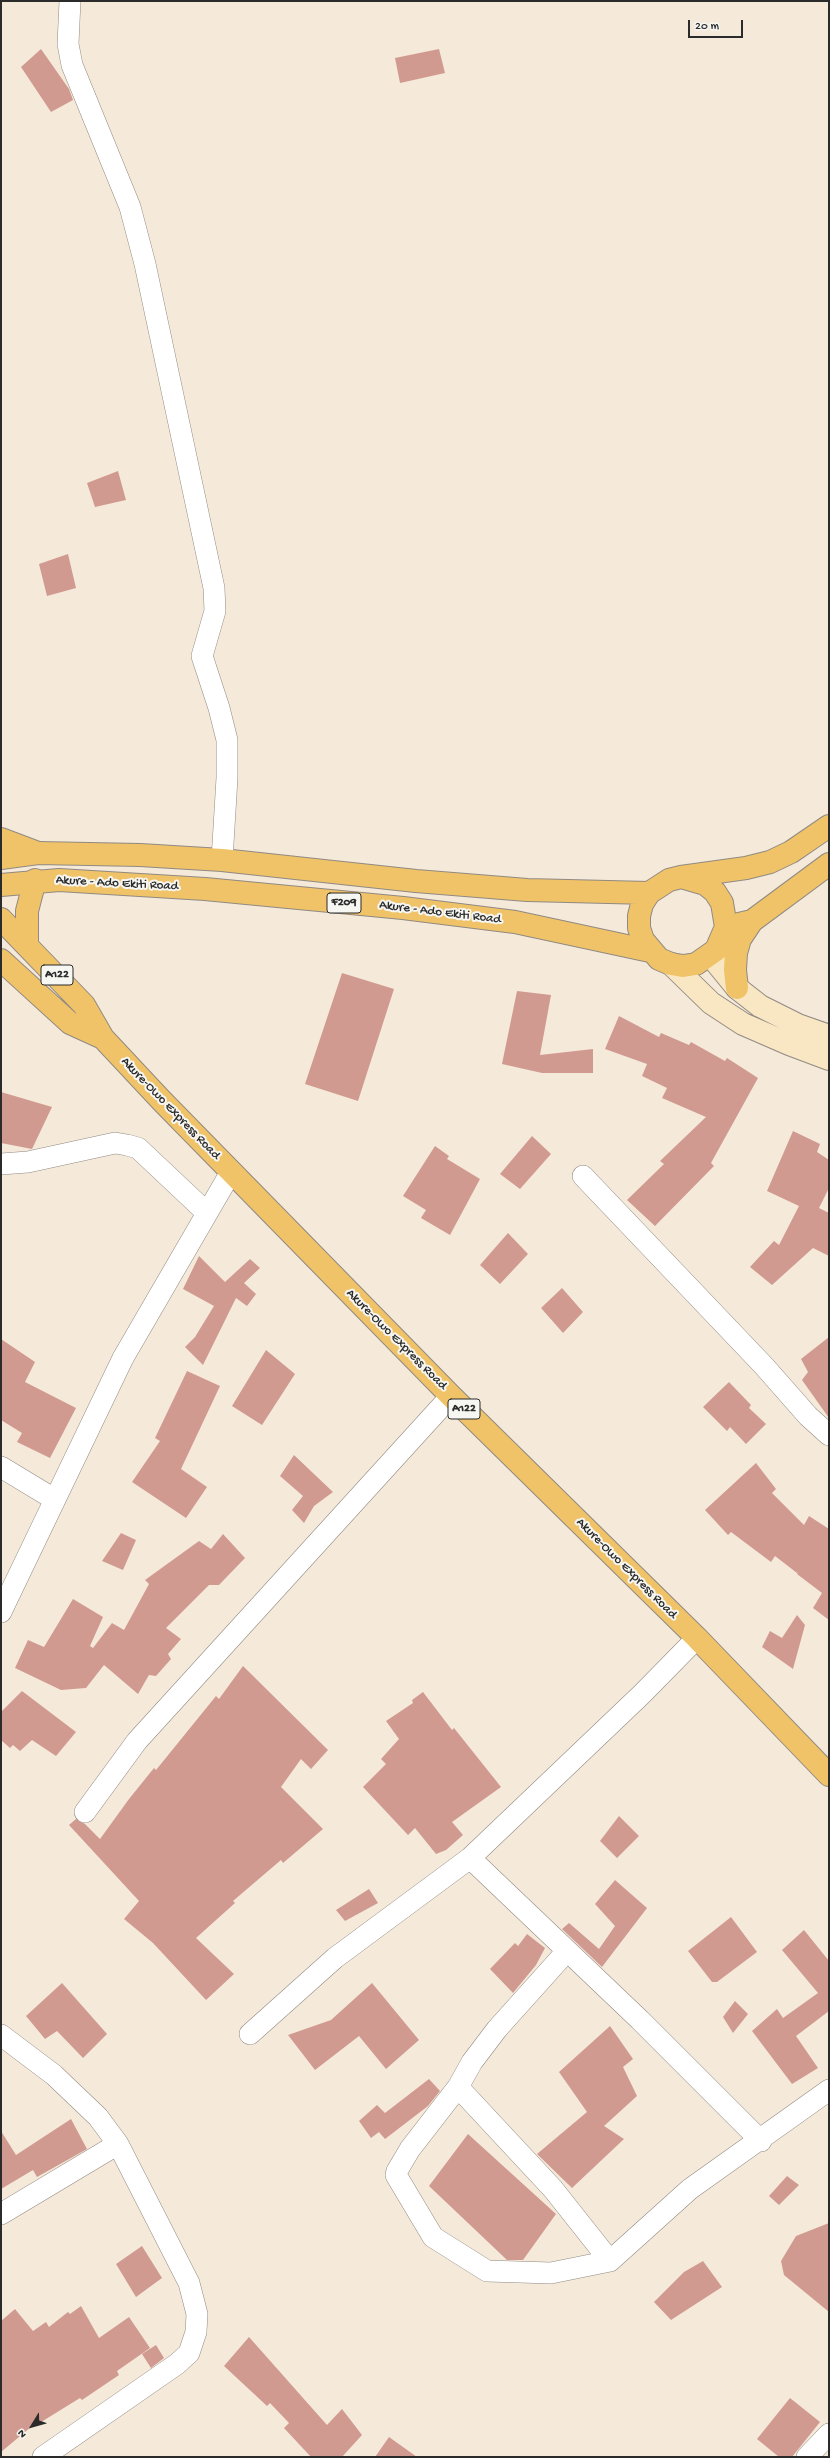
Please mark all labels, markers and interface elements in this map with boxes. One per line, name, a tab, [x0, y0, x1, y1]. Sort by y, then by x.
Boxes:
scale bar	[690, 12, 745, 38]
text: 20 m	[695, 20, 719, 34]
street label: Akure - Ado Ekiti Road	[55, 873, 179, 895]
road number: F209	[327, 893, 361, 913]
street label: Akure - Ado Ekiti Road	[378, 898, 502, 928]
road number: A122	[41, 965, 73, 985]
street label: Akure-Owo Express Road	[117, 1055, 223, 1163]
street label: Akure-Owo Express Road	[342, 1286, 450, 1394]
road number: A122	[448, 1399, 480, 1419]
street label: Akure-Owo Express Road	[572, 1515, 680, 1623]
north arrow	[12, 2406, 52, 2446]
text: N	[15, 2427, 29, 2440]

